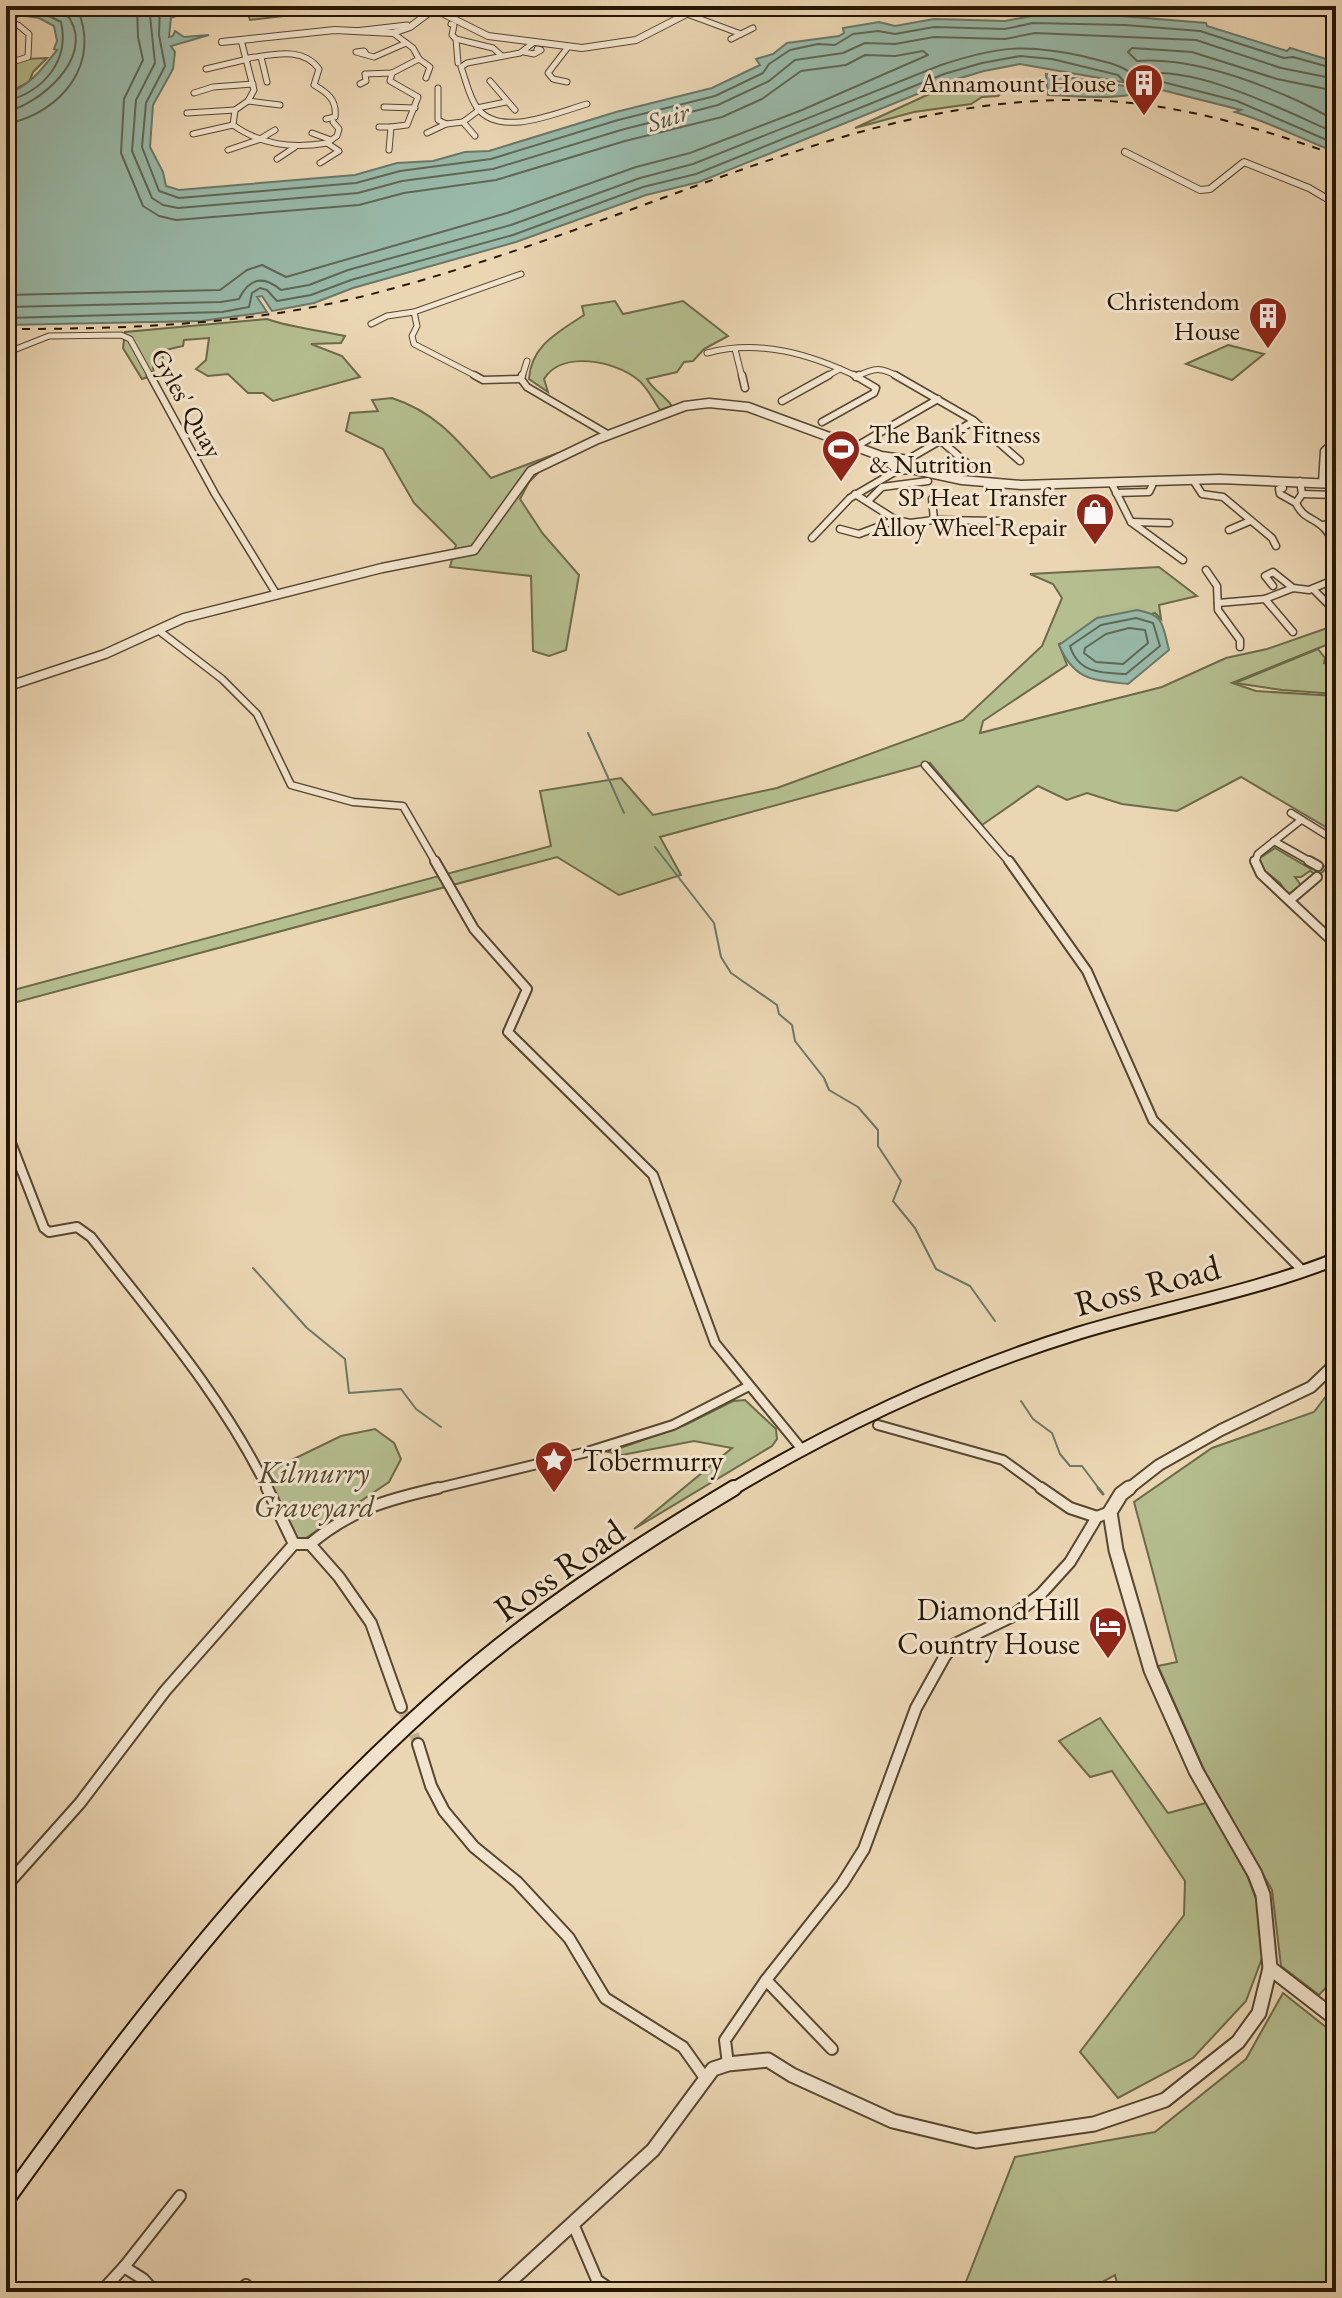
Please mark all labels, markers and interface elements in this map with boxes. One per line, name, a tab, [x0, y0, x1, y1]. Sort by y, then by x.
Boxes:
building icon: Annamount House	[1123, 62, 1165, 117]
place label: Annamount House	[919, 66, 1116, 100]
water label: Suir	[642, 94, 695, 140]
place label: Christendom House	[1106, 284, 1240, 348]
building icon: Christendom House	[1247, 295, 1289, 350]
street label: Gyles' Quay	[143, 342, 231, 464]
place label: The Bank Fitness & Nutrition	[869, 417, 1040, 481]
sports icon: The Bank Fitness & Nutrition	[820, 428, 862, 483]
place label: SP Heat Transfer Alloy Wheel Repair	[871, 480, 1067, 544]
shop icon: SP Heat Transfer Alloy Wheel Repair	[1074, 491, 1116, 546]
street label: Ross Road	[1069, 1243, 1226, 1327]
place icon: Tobermurry	[533, 1439, 575, 1494]
place label: Tobermurry	[582, 1441, 724, 1480]
park label: Kilmurry Graveyard	[253, 1453, 375, 1526]
street label: Ross Road	[484, 1507, 634, 1632]
place label: Diamond Hill Country House	[897, 1590, 1080, 1663]
hotel icon: Diamond Hill Country House	[1087, 1605, 1129, 1660]

